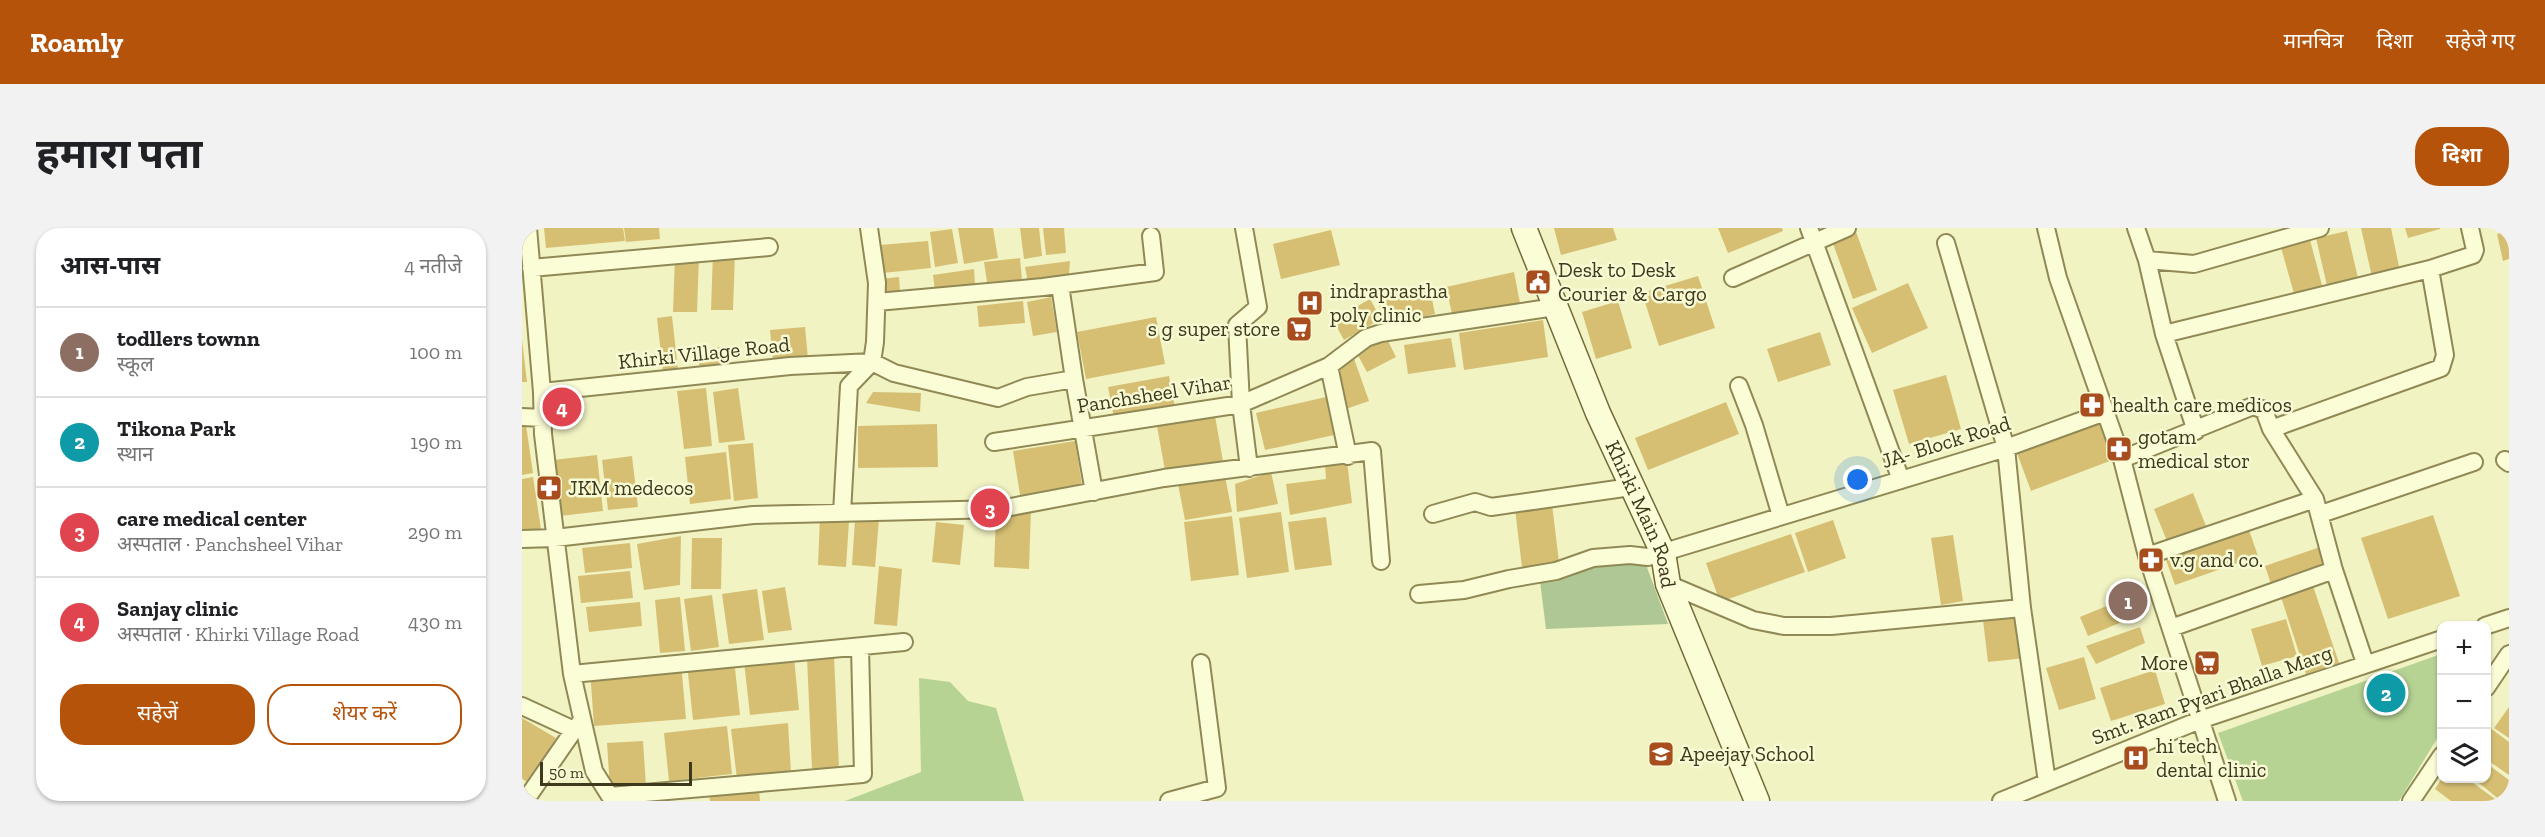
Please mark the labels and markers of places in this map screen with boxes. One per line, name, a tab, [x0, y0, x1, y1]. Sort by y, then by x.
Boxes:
place label: Desk to Desk Courier & Cargo	[1558, 257, 1707, 306]
public building icon: Desk to Desk Courier & Cargo	[1523, 267, 1553, 297]
place label: indraprastha poly clinic	[1330, 278, 1448, 327]
hospital icon: indraprastha poly clinic	[1295, 288, 1325, 318]
supermarket icon: s g super store	[1284, 314, 1314, 344]
place label: s g super store	[1148, 316, 1280, 341]
pin: 4	[542, 384, 582, 429]
pharmacy icon: health care medicos	[2077, 390, 2107, 420]
place label: health care medicos	[2112, 392, 2292, 417]
place label: gotam medical stor	[2138, 424, 2250, 473]
pharmacy icon: gotam medical stor	[2104, 434, 2134, 464]
pharmacy icon: JKM medecos	[534, 473, 564, 503]
place label: JKM medecos	[568, 475, 693, 500]
pin: 3	[970, 486, 1010, 530]
pharmacy icon: v.g and co.	[2136, 545, 2166, 575]
place label: v.g and co.	[2170, 547, 2263, 572]
pin: 1	[2108, 578, 2148, 623]
supermarket icon: More	[2192, 648, 2222, 678]
place label: More	[2140, 650, 2188, 675]
pin: 2	[2366, 670, 2406, 716]
place label: hi tech dental clinic	[2156, 733, 2267, 782]
school or university icon: Apeejay School	[1646, 739, 1676, 769]
place label: Apeejay School	[1680, 741, 1815, 767]
hospital icon: hi tech dental clinic	[2121, 743, 2151, 773]

